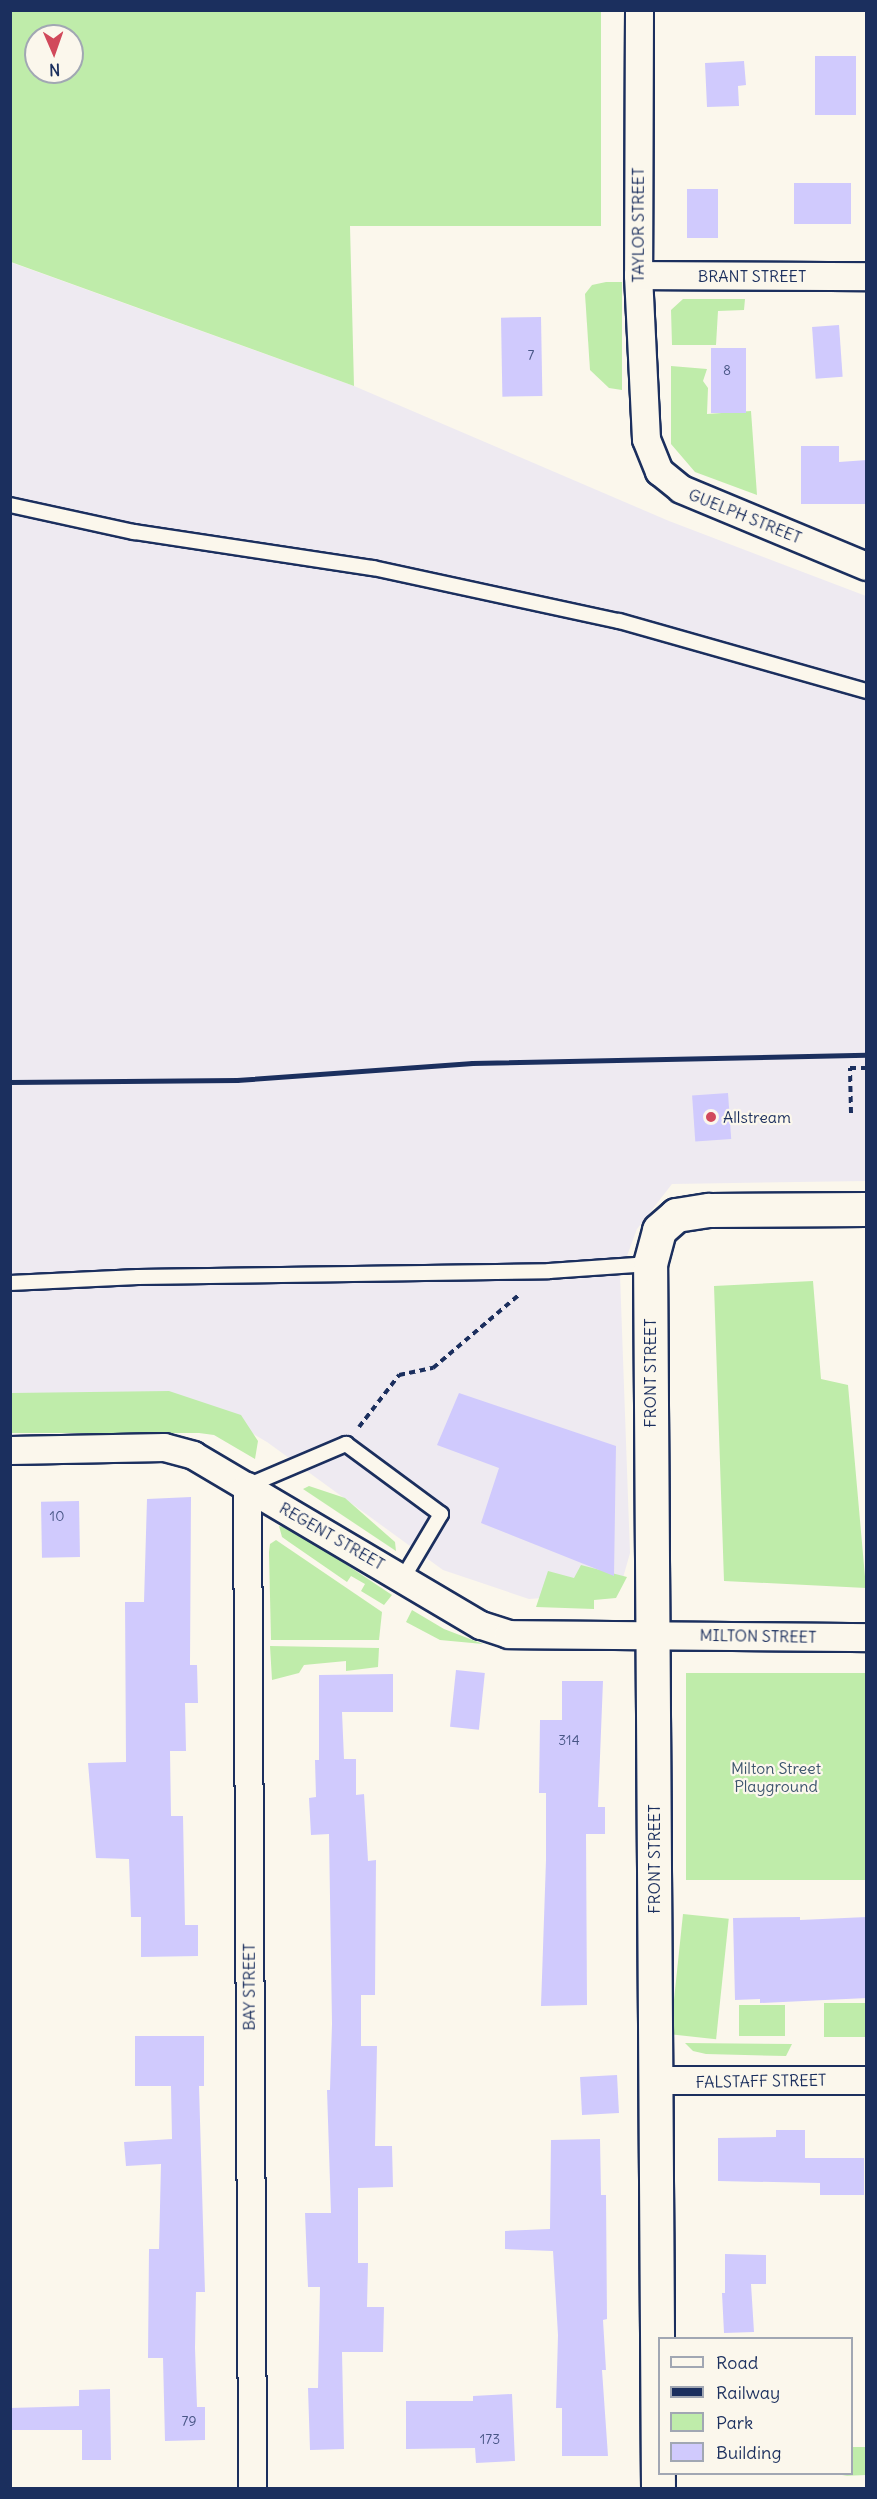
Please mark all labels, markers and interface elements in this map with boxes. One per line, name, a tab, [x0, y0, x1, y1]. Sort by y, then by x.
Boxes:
north arrow	[24, 24, 84, 84]
text: N	[49, 60, 60, 80]
street label: TAYLOR STREET	[628, 167, 648, 283]
street label: BRANT STREET	[698, 266, 806, 286]
house number: 7	[528, 347, 534, 363]
house number: 8	[723, 362, 731, 378]
street label: GUELPH STREET	[686, 485, 804, 547]
place label: Allstream	[723, 1107, 791, 1127]
marker: Allstream	[704, 1110, 718, 1124]
street label: FRONT STREET	[640, 1318, 660, 1428]
street label: REGENT STREET	[276, 1498, 388, 1574]
house number: 10	[50, 1508, 64, 1524]
street label: MILTON STREET	[699, 1625, 817, 1647]
house number: 314	[558, 1732, 580, 1748]
park label: Milton Street Playground	[731, 1758, 821, 1796]
street label: FRONT STREET	[644, 1804, 664, 1914]
street label: BAY STREET	[239, 1943, 259, 2031]
street label: FALSTAFF STREET	[696, 2070, 826, 2092]
legend	[658, 2337, 853, 2475]
text: Road	[716, 2351, 758, 2374]
text: Railway	[716, 2381, 780, 2404]
text: Park	[716, 2411, 753, 2434]
house number: 79	[182, 2413, 196, 2429]
house number: 173	[480, 2431, 500, 2447]
text: Building	[716, 2441, 781, 2464]

